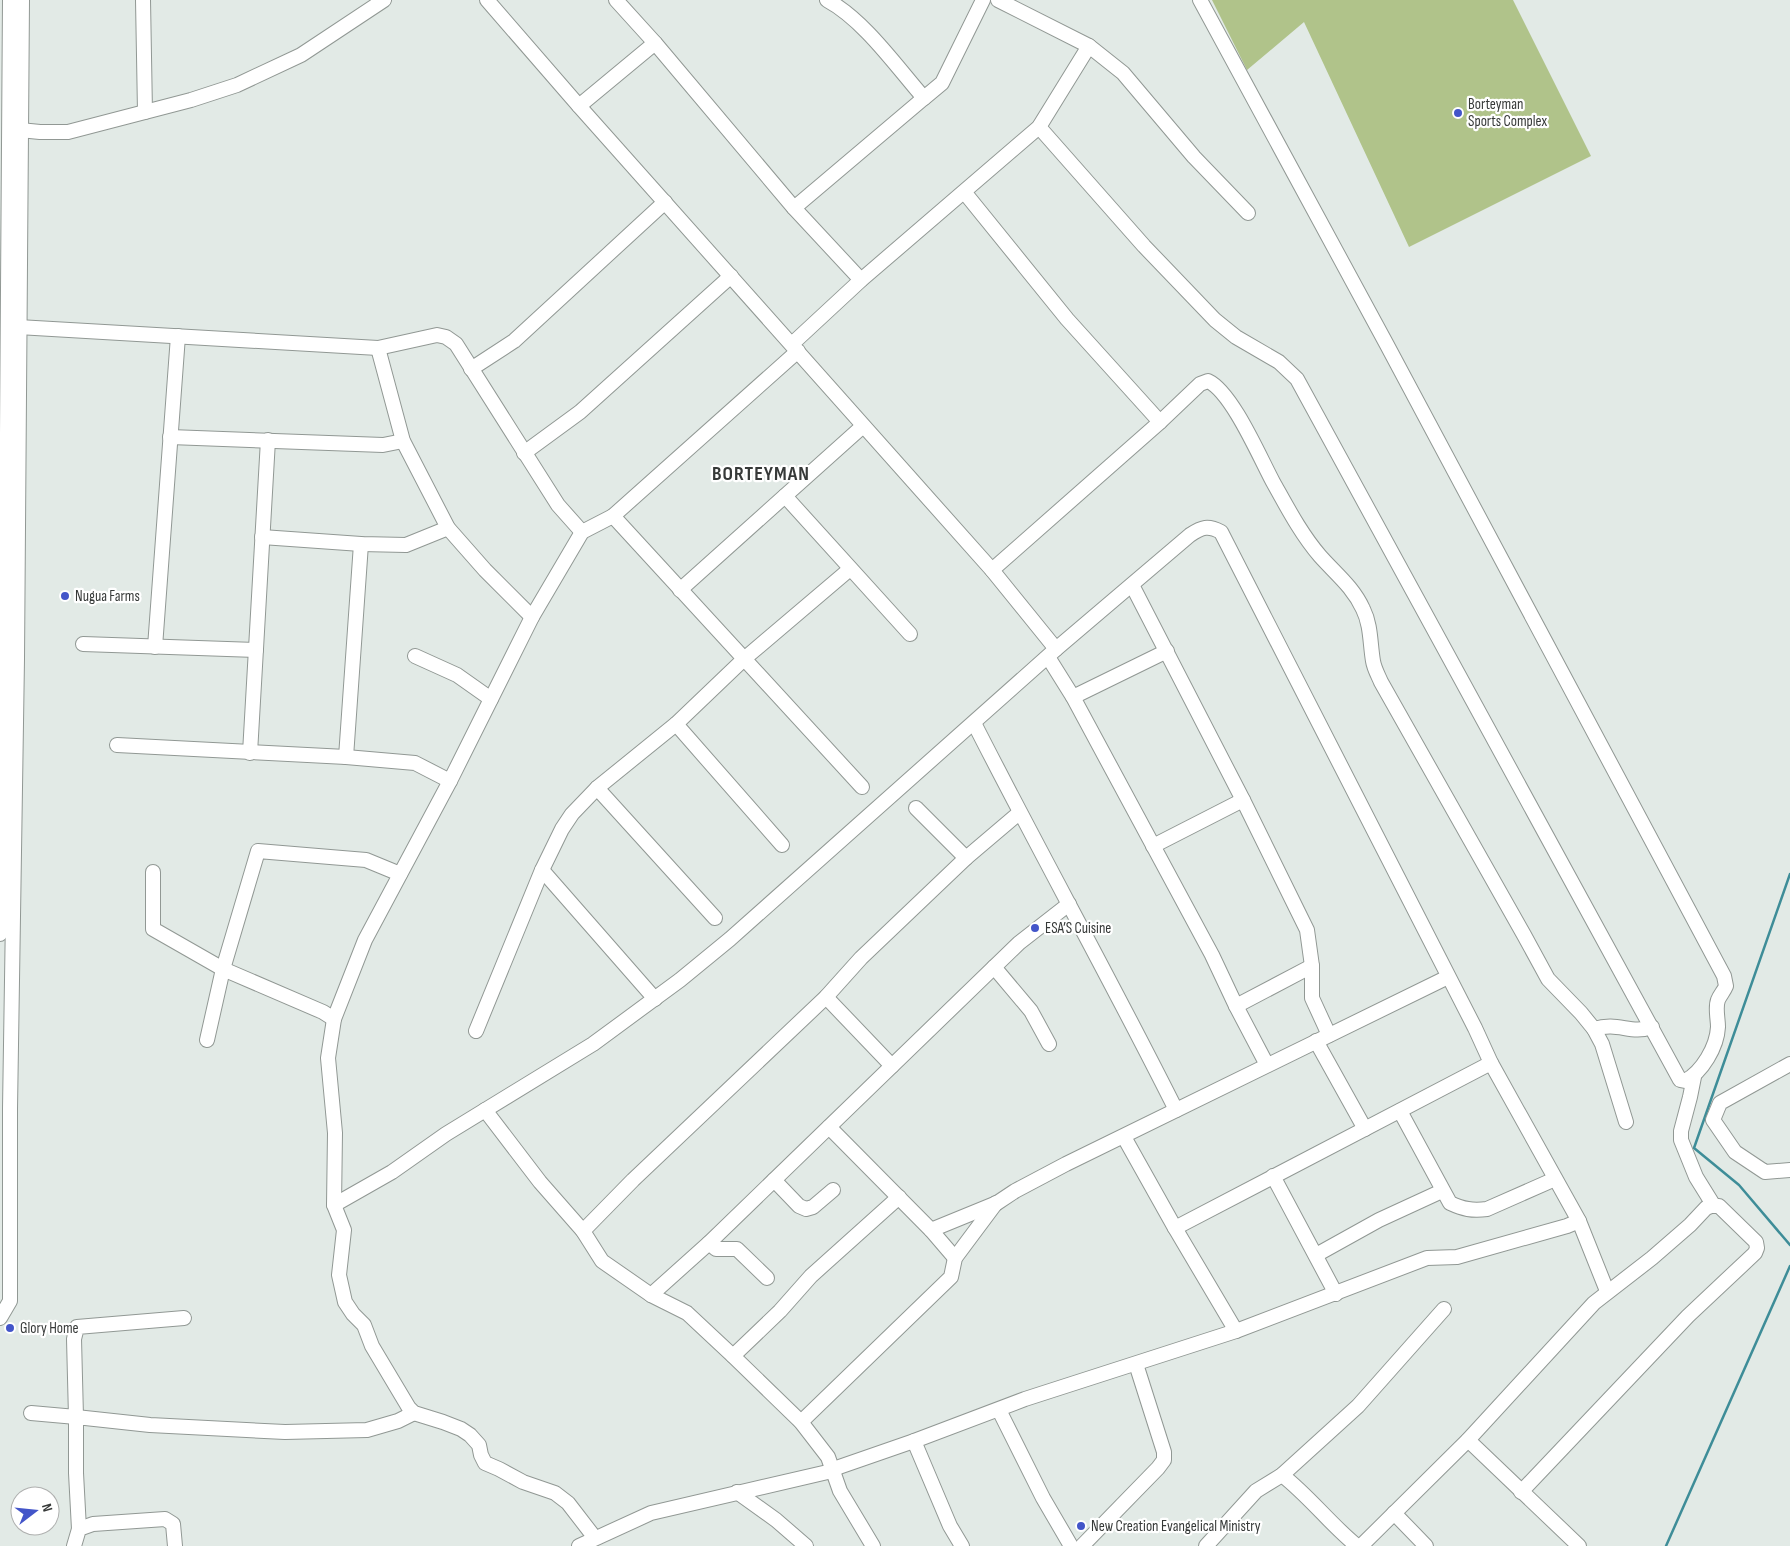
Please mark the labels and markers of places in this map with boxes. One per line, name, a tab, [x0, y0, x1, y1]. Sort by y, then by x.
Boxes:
place label: Borteyman Sports Complex	[1468, 95, 1547, 131]
marker: Borteyman Sports Complex	[1452, 107, 1464, 119]
place label: Nugua Farms	[75, 587, 140, 606]
marker: Nugua Farms	[59, 590, 71, 602]
place label: ESA’S Cuisine	[1045, 919, 1111, 938]
marker: ESA’S Cuisine	[1029, 922, 1041, 934]
place label: Glory Home	[20, 1319, 79, 1338]
marker: Glory Home	[4, 1322, 16, 1334]
place label: New Creation Evangelical Ministry	[1091, 1517, 1261, 1536]
marker: New Creation Evangelical Ministry	[1075, 1520, 1087, 1532]

